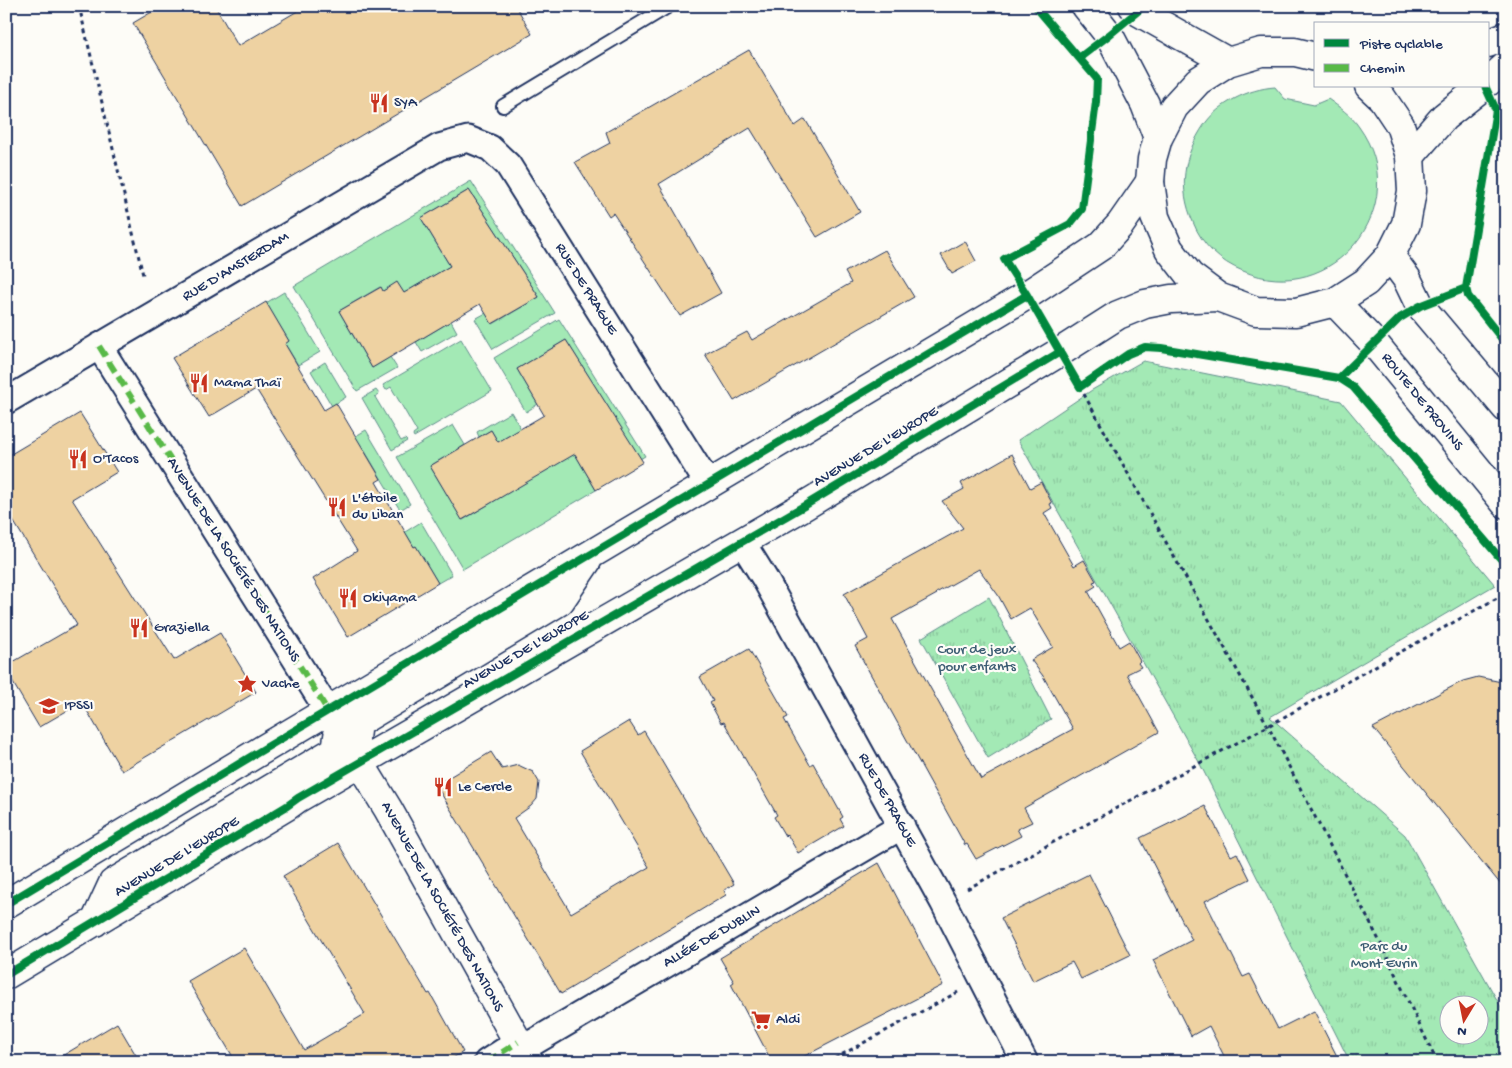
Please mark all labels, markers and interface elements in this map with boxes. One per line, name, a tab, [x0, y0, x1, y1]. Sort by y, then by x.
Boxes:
legend	[1314, 22, 1490, 88]
text: Piste cyclable	[1359, 36, 1443, 54]
text: Chemin	[1360, 60, 1405, 78]
restaurant icon: SYA	[368, 92, 390, 114]
place label: SYA	[394, 94, 418, 112]
street label: RUE D'AMSTERDAM	[179, 228, 293, 306]
street label: RUE DE PRAGUE	[551, 240, 622, 339]
street label: ROUTE DE PROVINS	[1377, 349, 1467, 455]
restaurant icon: Mama Thaï	[188, 372, 210, 394]
place label: Mama Thaï	[214, 374, 281, 392]
street label: AVENUE DE L'EUROPE	[810, 402, 942, 491]
restaurant icon: O'Tacos	[67, 448, 89, 470]
place label: O'Tacos	[93, 450, 139, 468]
street label: AVENUE DE LA SOCIÉTÉ DES NATIONS	[162, 454, 304, 666]
place label: L'étoile du Liban	[352, 489, 404, 524]
restaurant icon: L'étoile du Liban	[326, 496, 348, 518]
restaurant icon: Okiyama	[337, 587, 359, 609]
place label: Okiyama	[363, 589, 417, 607]
street label: AVENUE DE L'EUROPE	[460, 606, 593, 693]
restaurant icon: Graziella	[128, 617, 150, 639]
place label: Graziella	[154, 619, 210, 637]
park label: Cour de jeux pour enfants	[937, 641, 1017, 676]
place icon: Vache	[236, 673, 258, 695]
place label: Vache	[261, 675, 300, 693]
school or university icon: IPSSI	[38, 695, 60, 717]
place label: IPSSI	[64, 697, 93, 715]
street label: RUE DE PRAGUE	[854, 750, 921, 851]
restaurant icon: Le Cercle	[432, 776, 454, 798]
place label: Le Cercle	[458, 778, 512, 796]
street label: AVENUE DE LA SOCIÉTÉ DES NATIONS	[377, 799, 507, 1015]
street label: AVENUE DE L'EUROPE	[111, 812, 243, 901]
street label: ALLÉE DE DUBLIN	[660, 902, 764, 972]
park label: Parc du Mont Evrin	[1351, 938, 1417, 973]
north arrow	[1440, 996, 1490, 1046]
supermarket icon: Aldi	[750, 1009, 772, 1031]
place label: Aldi	[776, 1011, 800, 1029]
text: N	[1456, 1021, 1468, 1040]

